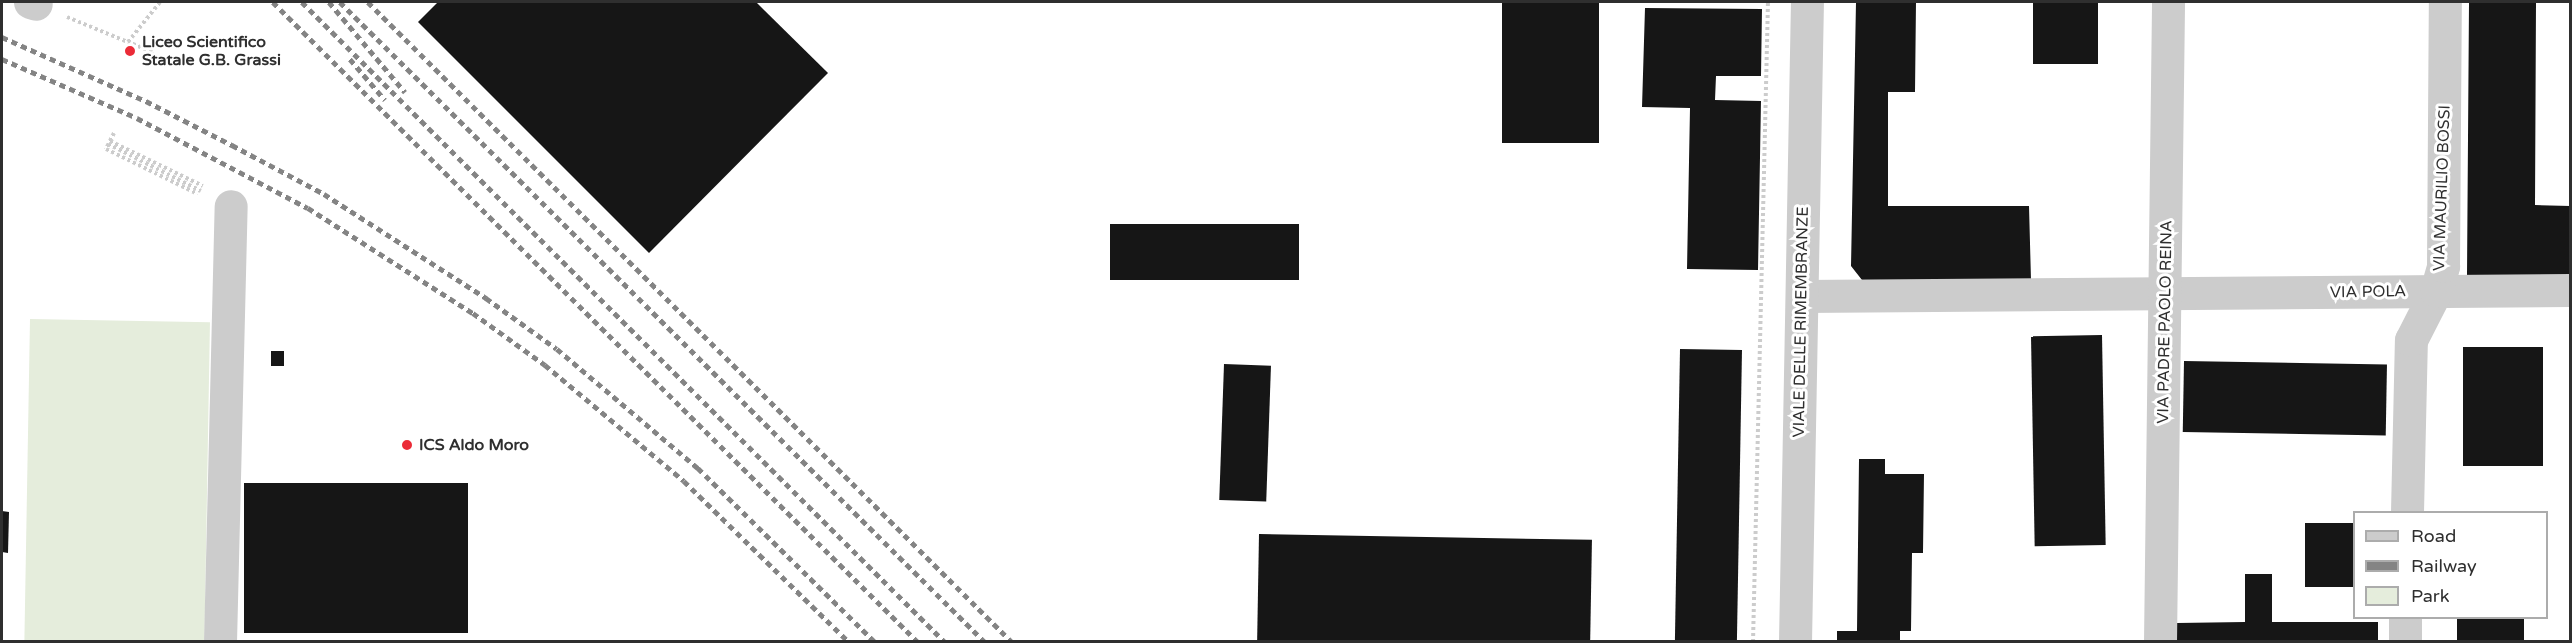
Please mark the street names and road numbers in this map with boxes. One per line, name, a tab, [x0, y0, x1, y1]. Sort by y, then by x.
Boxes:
street label: VIA MAURILIO BOSSI	[2430, 105, 2454, 271]
street label: VIALE DELLE RIMEMBRANZE	[1789, 206, 1813, 438]
street label: VIA PADRE PAOLO REINA	[2154, 220, 2176, 424]
street label: VIA POLA	[2330, 282, 2406, 302]

